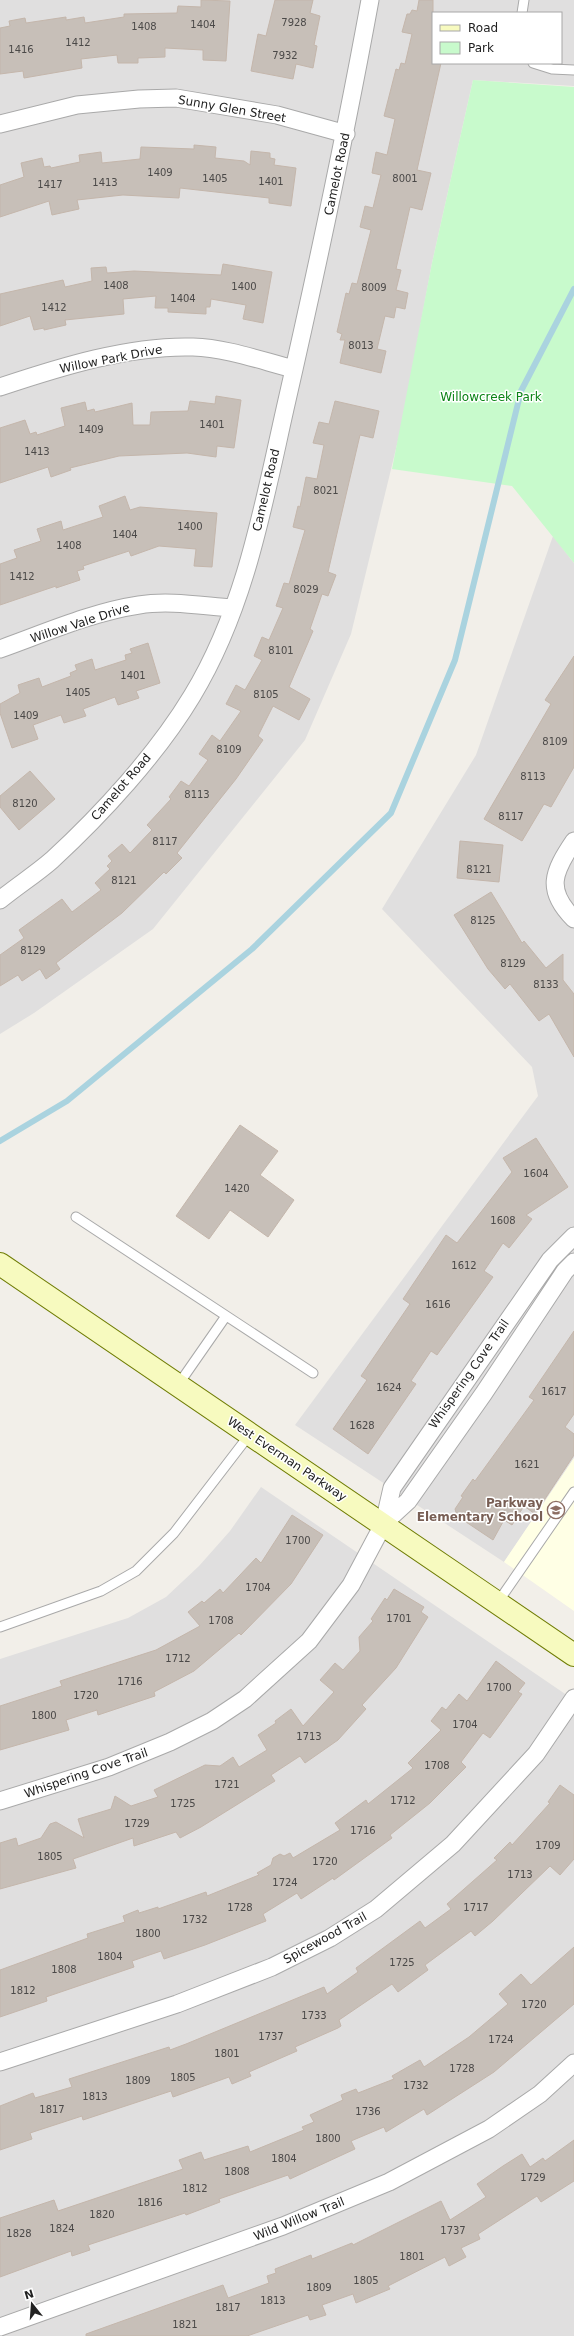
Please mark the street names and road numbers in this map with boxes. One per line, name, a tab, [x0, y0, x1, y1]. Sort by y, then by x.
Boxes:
street label: Sunny Glen Street	[177, 93, 287, 125]
street label: Camelot Road	[321, 131, 353, 217]
street label: Willow Park Drive	[58, 342, 164, 376]
street label: Camelot Road	[250, 447, 282, 533]
street label: Willow Vale Drive	[29, 600, 131, 646]
street label: Camelot Road	[88, 751, 154, 823]
street label: Whispering Cove Trail	[426, 1317, 512, 1431]
street label: West Everman Parkway	[225, 1414, 349, 1504]
street label: Whispering Cove Trail	[22, 1745, 150, 1801]
street label: Spicewood Trail	[281, 1909, 369, 1967]
street label: Wild Willow Trail	[252, 2194, 346, 2244]

